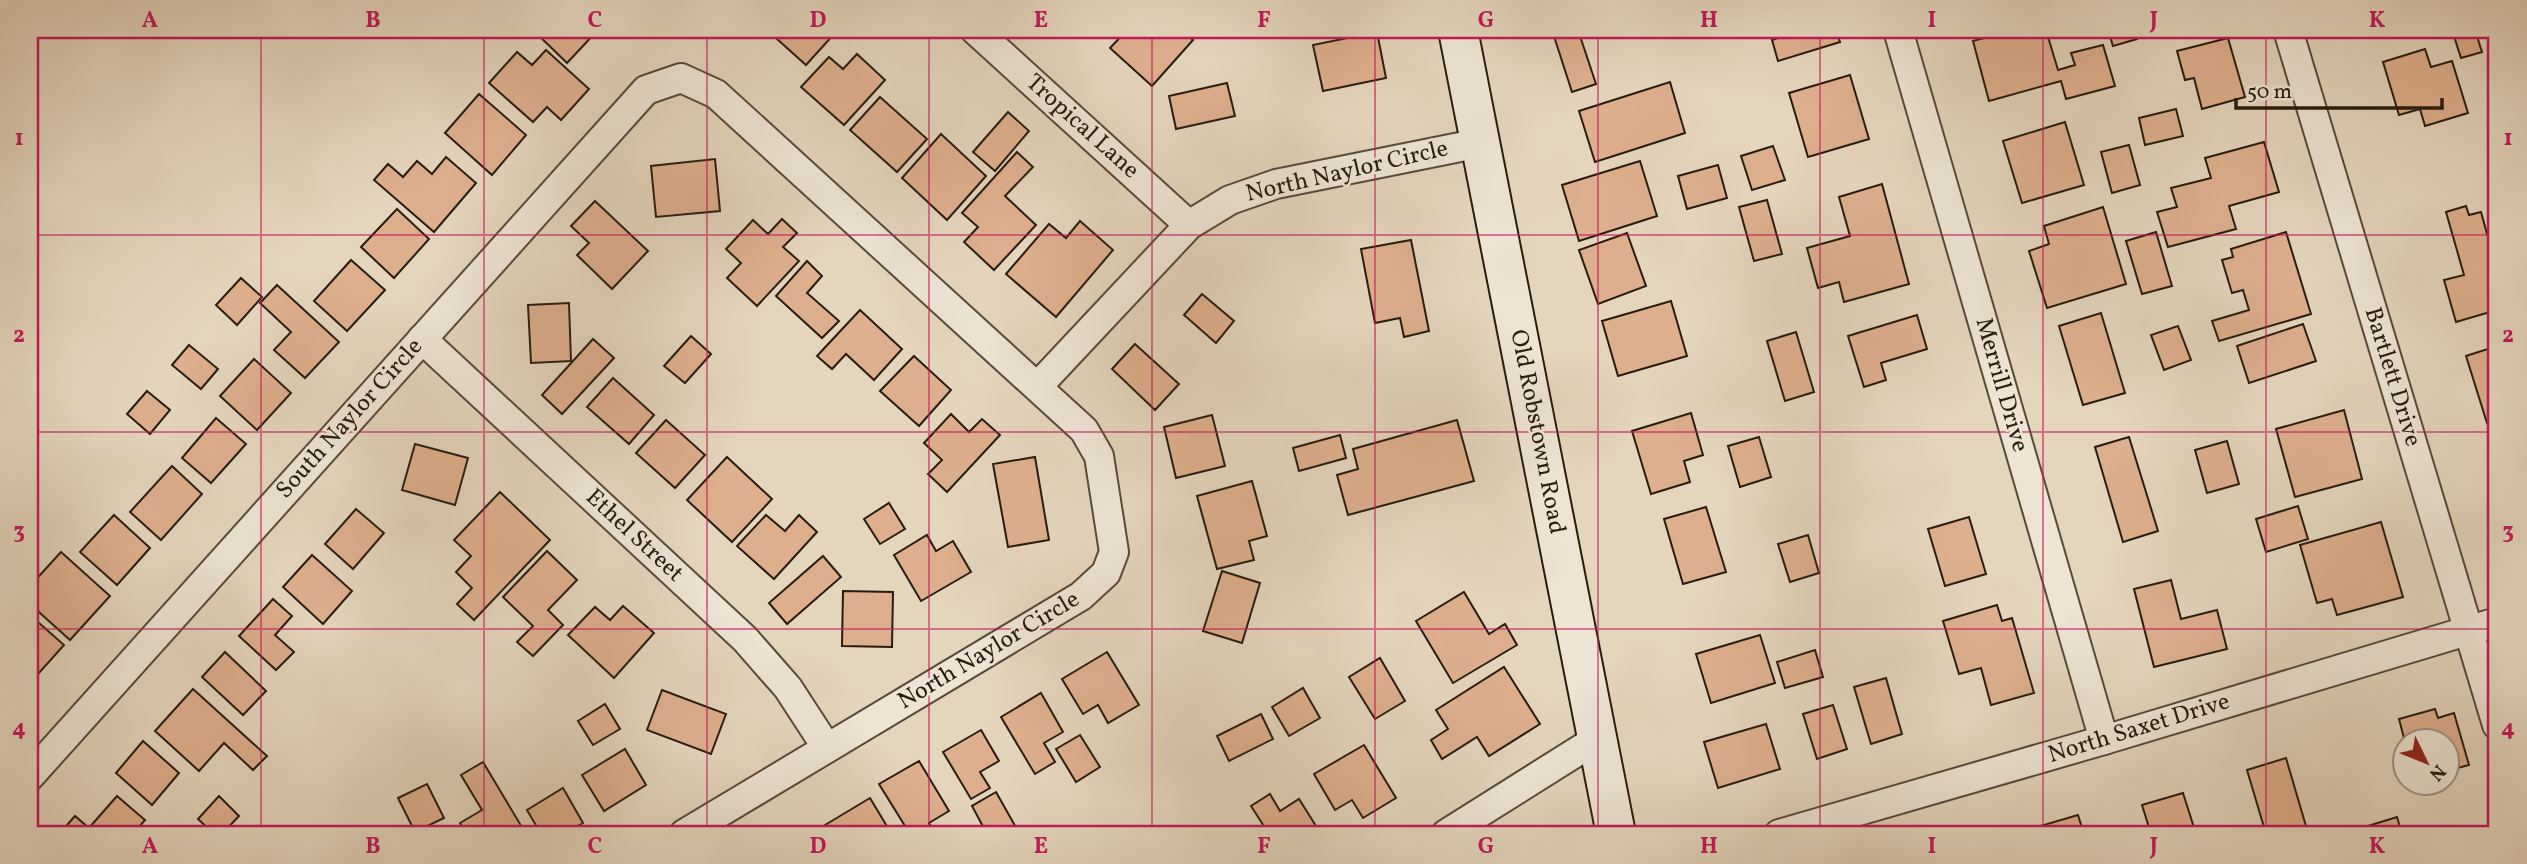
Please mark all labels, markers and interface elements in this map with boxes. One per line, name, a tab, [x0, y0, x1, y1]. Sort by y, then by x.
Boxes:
text: A	[142, 5, 158, 37]
text: B	[365, 5, 381, 37]
text: C	[588, 5, 602, 37]
text: D	[810, 5, 827, 37]
text: E	[1034, 5, 1048, 37]
text: F	[1257, 5, 1271, 37]
text: G	[1478, 5, 1494, 37]
text: H	[1700, 5, 1718, 37]
text: I	[1928, 5, 1936, 37]
text: J	[2149, 5, 2158, 37]
text: K	[2369, 5, 2386, 37]
scale bar	[2236, 66, 2443, 110]
street label: Tropical Lane	[1018, 67, 1146, 187]
text: 50 m	[2247, 78, 2292, 107]
text: 1	[14, 123, 24, 155]
text: 1	[2503, 123, 2513, 155]
street label: North Naylor Circle	[1243, 132, 1451, 212]
street label: Bartlett Drive	[2355, 303, 2429, 451]
street label: Merrill Drive	[1966, 314, 2036, 456]
text: 2	[13, 320, 25, 352]
text: 2	[2502, 320, 2514, 352]
street label: Old Robstown Road	[1501, 327, 1573, 537]
street label: South Naylor Circle	[269, 331, 431, 507]
street label: Ethel Street	[577, 481, 691, 591]
text: 3	[13, 516, 25, 548]
text: 3	[2502, 516, 2514, 548]
street label: North Naylor Circle	[892, 583, 1086, 719]
street label: North Saxet Drive	[2044, 685, 2234, 773]
text: 4	[12, 713, 26, 745]
text: 4	[2501, 713, 2515, 745]
north arrow	[2390, 728, 2460, 798]
text: N	[2423, 758, 2451, 786]
text: A	[142, 831, 158, 863]
text: B	[365, 831, 381, 863]
text: C	[588, 831, 602, 863]
text: D	[810, 831, 827, 863]
text: E	[1034, 831, 1048, 863]
text: F	[1257, 831, 1271, 863]
text: G	[1478, 831, 1494, 863]
text: H	[1700, 831, 1718, 863]
text: I	[1928, 831, 1936, 863]
text: J	[2149, 831, 2158, 863]
text: K	[2369, 831, 2386, 863]

